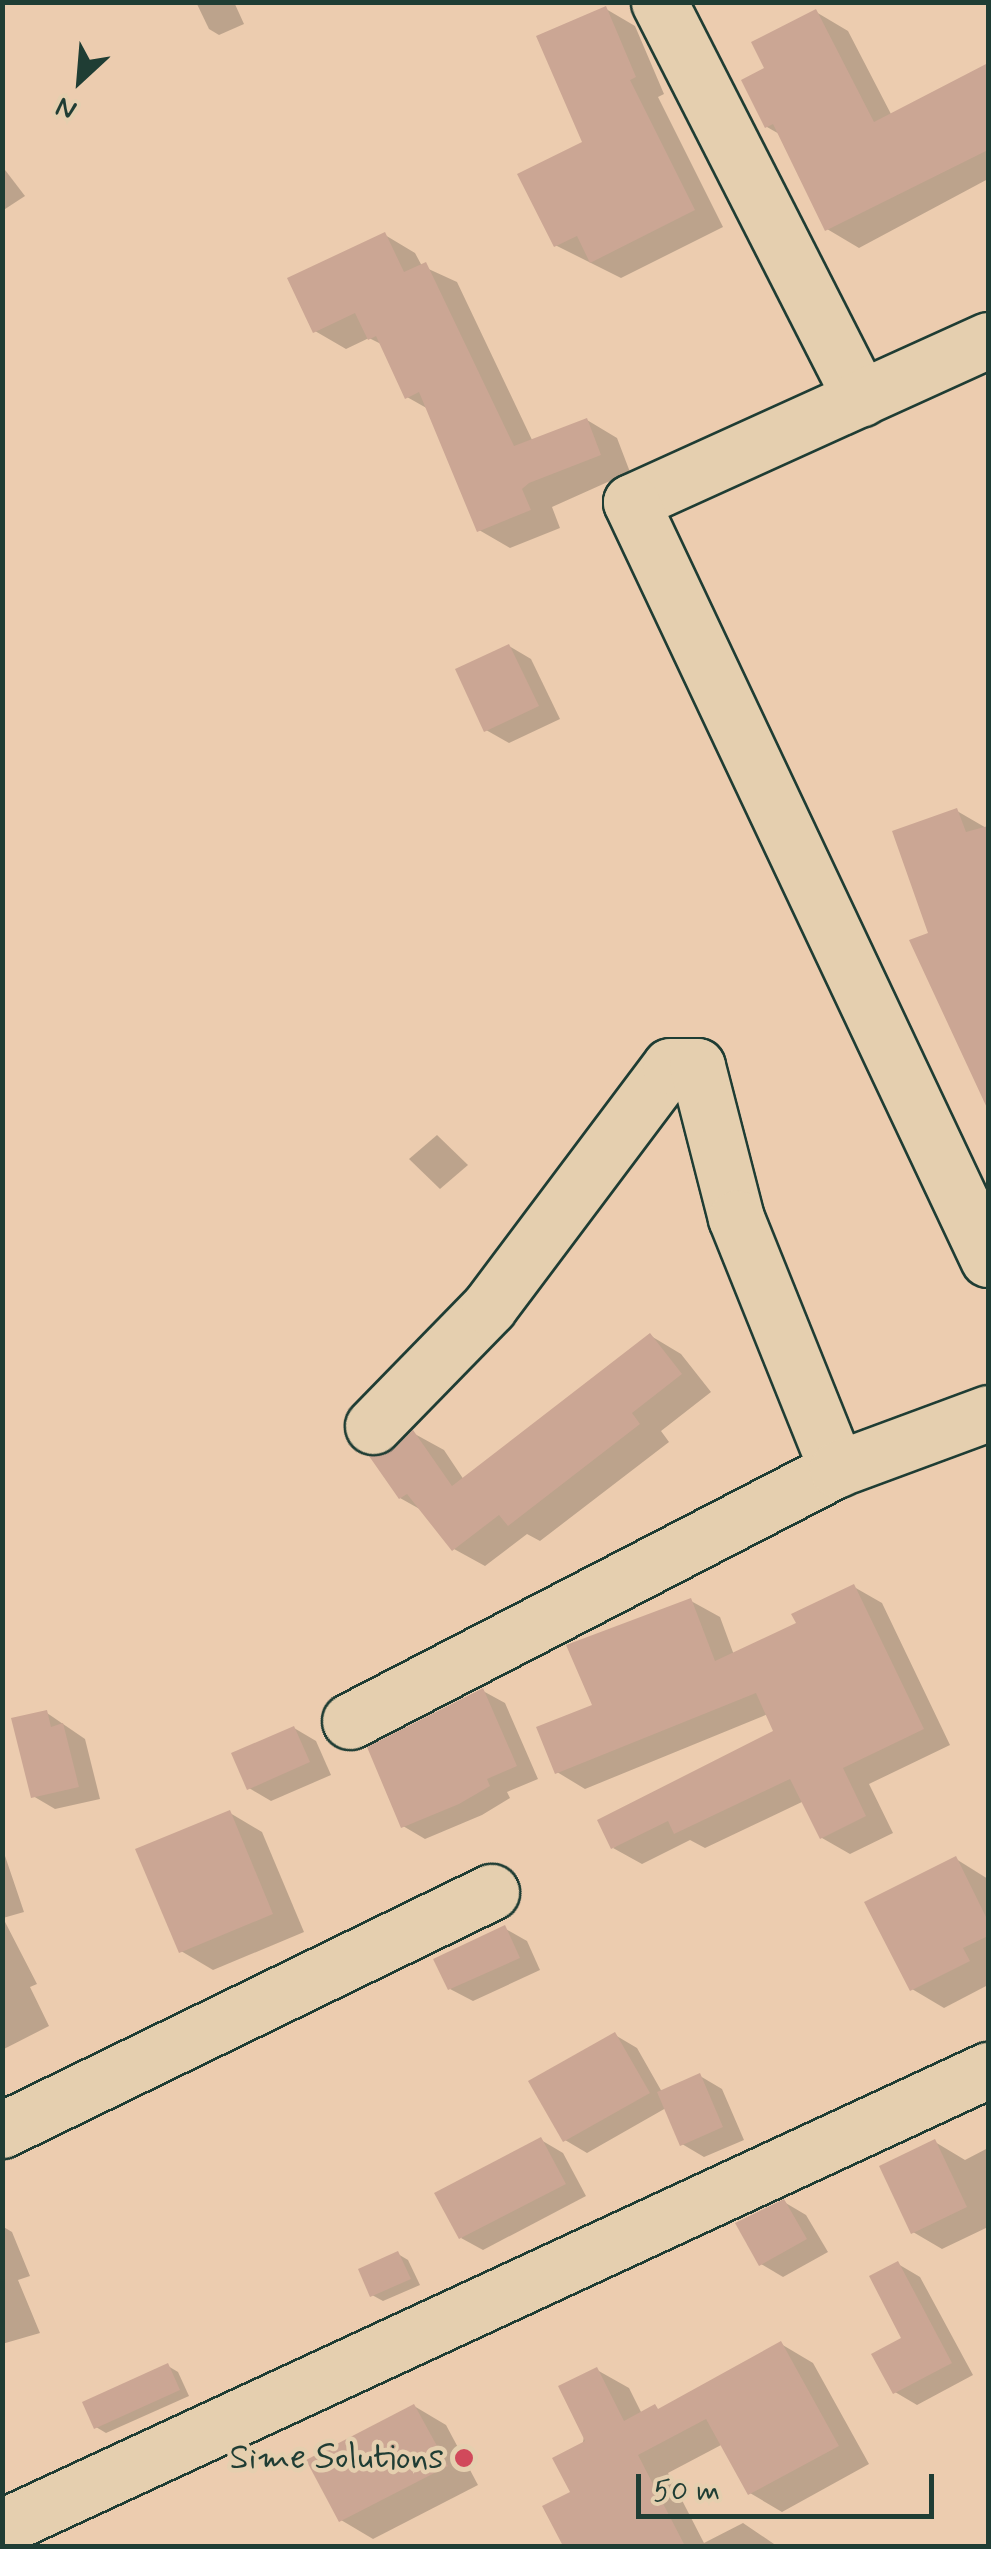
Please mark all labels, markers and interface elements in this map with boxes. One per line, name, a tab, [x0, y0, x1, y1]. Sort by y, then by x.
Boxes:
north arrow	[30, 30, 130, 130]
text: N	[50, 87, 83, 128]
place label: Sime Solutions	[232, 2437, 444, 2479]
marker: Sime Solutions	[453, 2447, 475, 2469]
scale bar	[641, 2454, 938, 2516]
text: 50 m	[653, 2472, 720, 2511]

